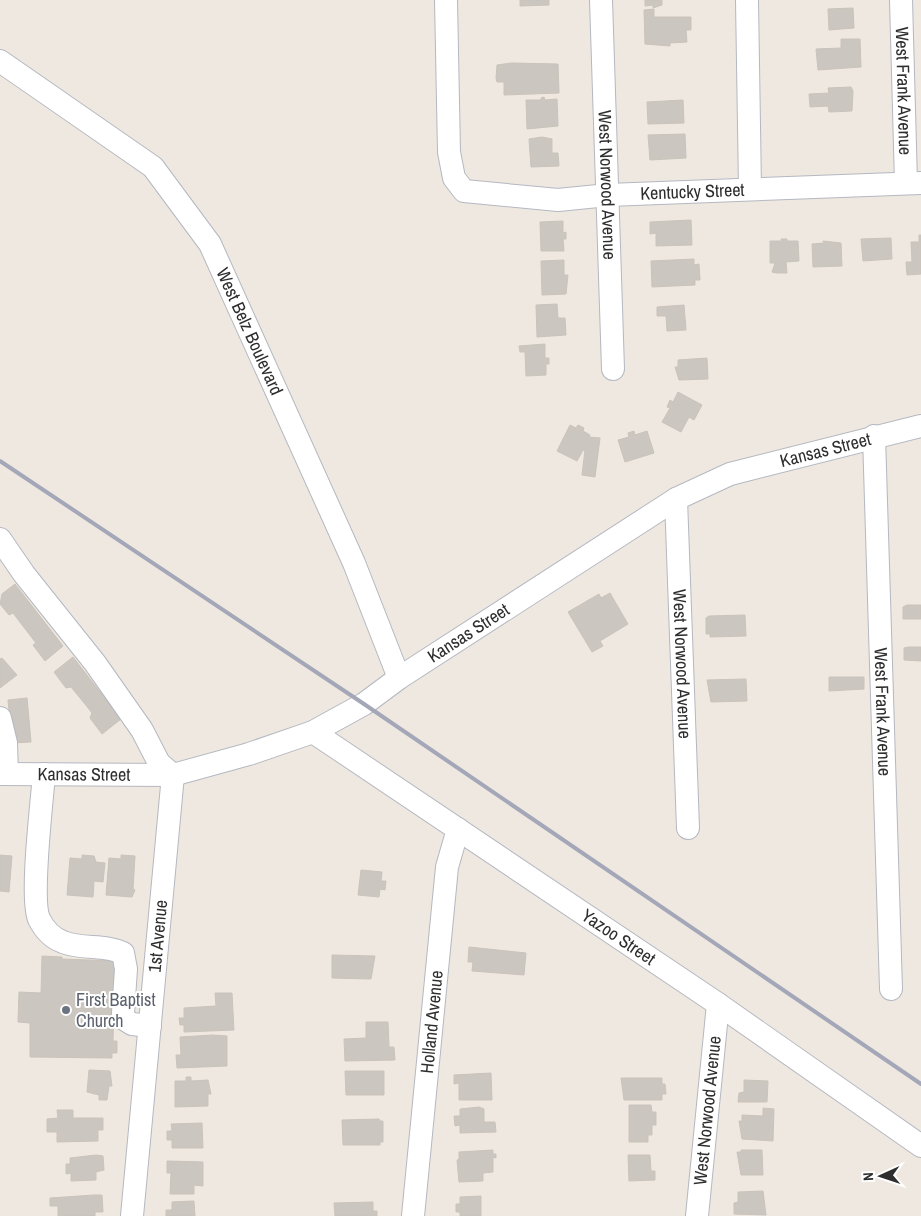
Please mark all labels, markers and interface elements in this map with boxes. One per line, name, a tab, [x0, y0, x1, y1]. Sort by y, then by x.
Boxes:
street label: West Frank Avenue	[890, 26, 918, 156]
street label: West Norwood Avenue	[593, 110, 622, 260]
street label: Kentucky Street	[640, 177, 745, 206]
street label: West Belz Boulevard	[210, 264, 290, 399]
street label: Kansas Street	[777, 426, 873, 473]
street label: West Norwood Avenue	[667, 589, 698, 739]
street label: Kansas Street	[422, 597, 514, 668]
street label: West Frank Avenue	[869, 647, 897, 776]
street label: Kansas Street	[38, 761, 130, 787]
street label: 1st Avenue	[142, 899, 173, 974]
street label: Yazoo Street	[577, 903, 661, 971]
street label: Holland Avenue	[414, 969, 449, 1074]
place label: First Baptist Church	[76, 987, 156, 1033]
marker: First Baptist Church	[60, 1004, 72, 1016]
street label: West Norwood Avenue	[687, 1035, 727, 1186]
north arrow	[856, 1151, 906, 1201]
text: N	[859, 1172, 877, 1181]

